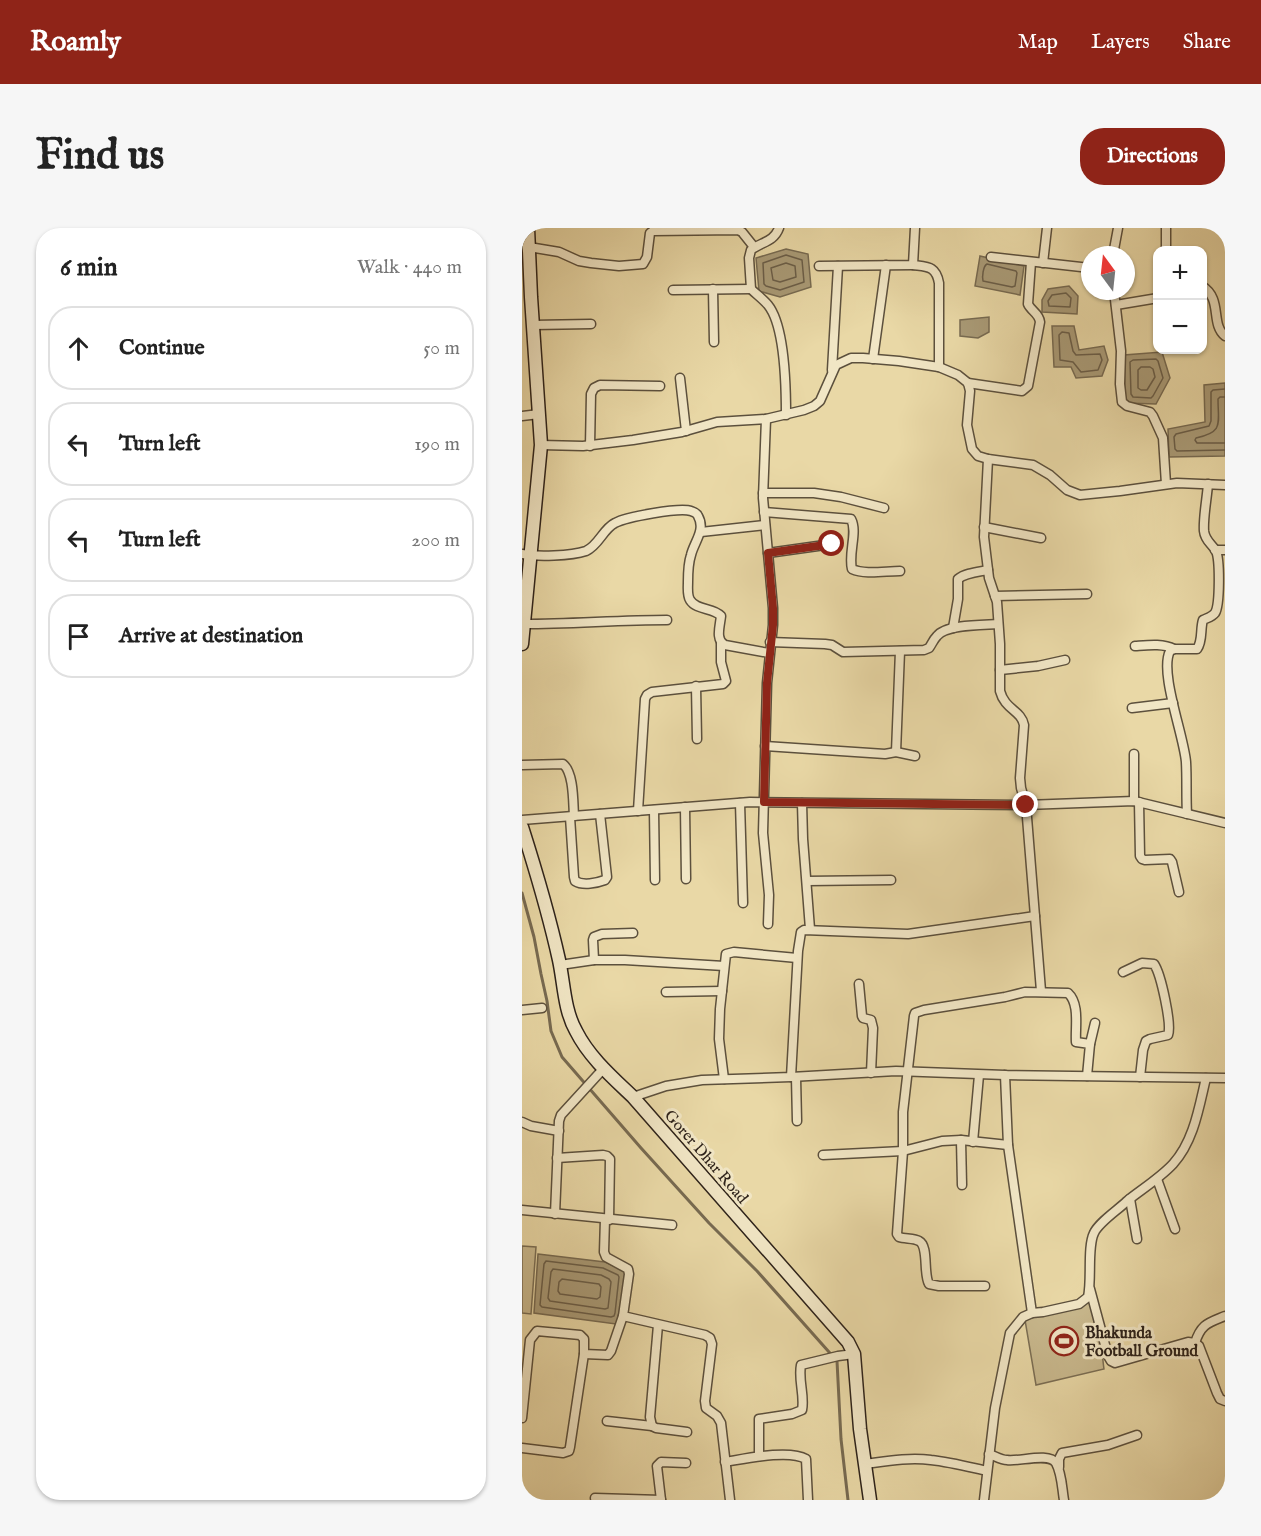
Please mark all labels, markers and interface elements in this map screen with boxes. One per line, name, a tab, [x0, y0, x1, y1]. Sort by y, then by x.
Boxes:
text: Roamly	[30, 25, 121, 60]
text: Map	[1018, 29, 1058, 56]
text: Layers	[1091, 29, 1150, 56]
text: Share	[1183, 29, 1231, 56]
button: Directions	[1080, 128, 1225, 185]
text: Find us	[36, 130, 164, 183]
north arrow	[1081, 246, 1135, 300]
map controls	[1153, 246, 1207, 354]
button: +	[1153, 246, 1207, 300]
text: 6 min	[60, 251, 118, 284]
text: Walk · 440 m	[357, 255, 462, 280]
button: −	[1153, 300, 1207, 354]
icon: ahead	[62, 332, 95, 365]
text: Continue	[119, 334, 205, 362]
text: 50 m	[423, 336, 460, 361]
icon: left	[62, 428, 95, 461]
text: Turn left	[119, 430, 201, 458]
text: 190 m	[414, 432, 460, 457]
icon: left	[62, 524, 95, 557]
text: Turn left	[119, 526, 201, 554]
text: 200 m	[411, 528, 460, 553]
route start	[818, 530, 844, 556]
icon: arrive	[62, 620, 95, 653]
text: Arrive at destination	[119, 622, 303, 650]
route end	[1012, 791, 1038, 817]
street label: Gorer Dhar Road	[659, 1106, 752, 1209]
place label: Bhakunda Football Ground	[1085, 1324, 1198, 1362]
sports icon: Bhakunda Football Ground	[1048, 1325, 1080, 1357]

